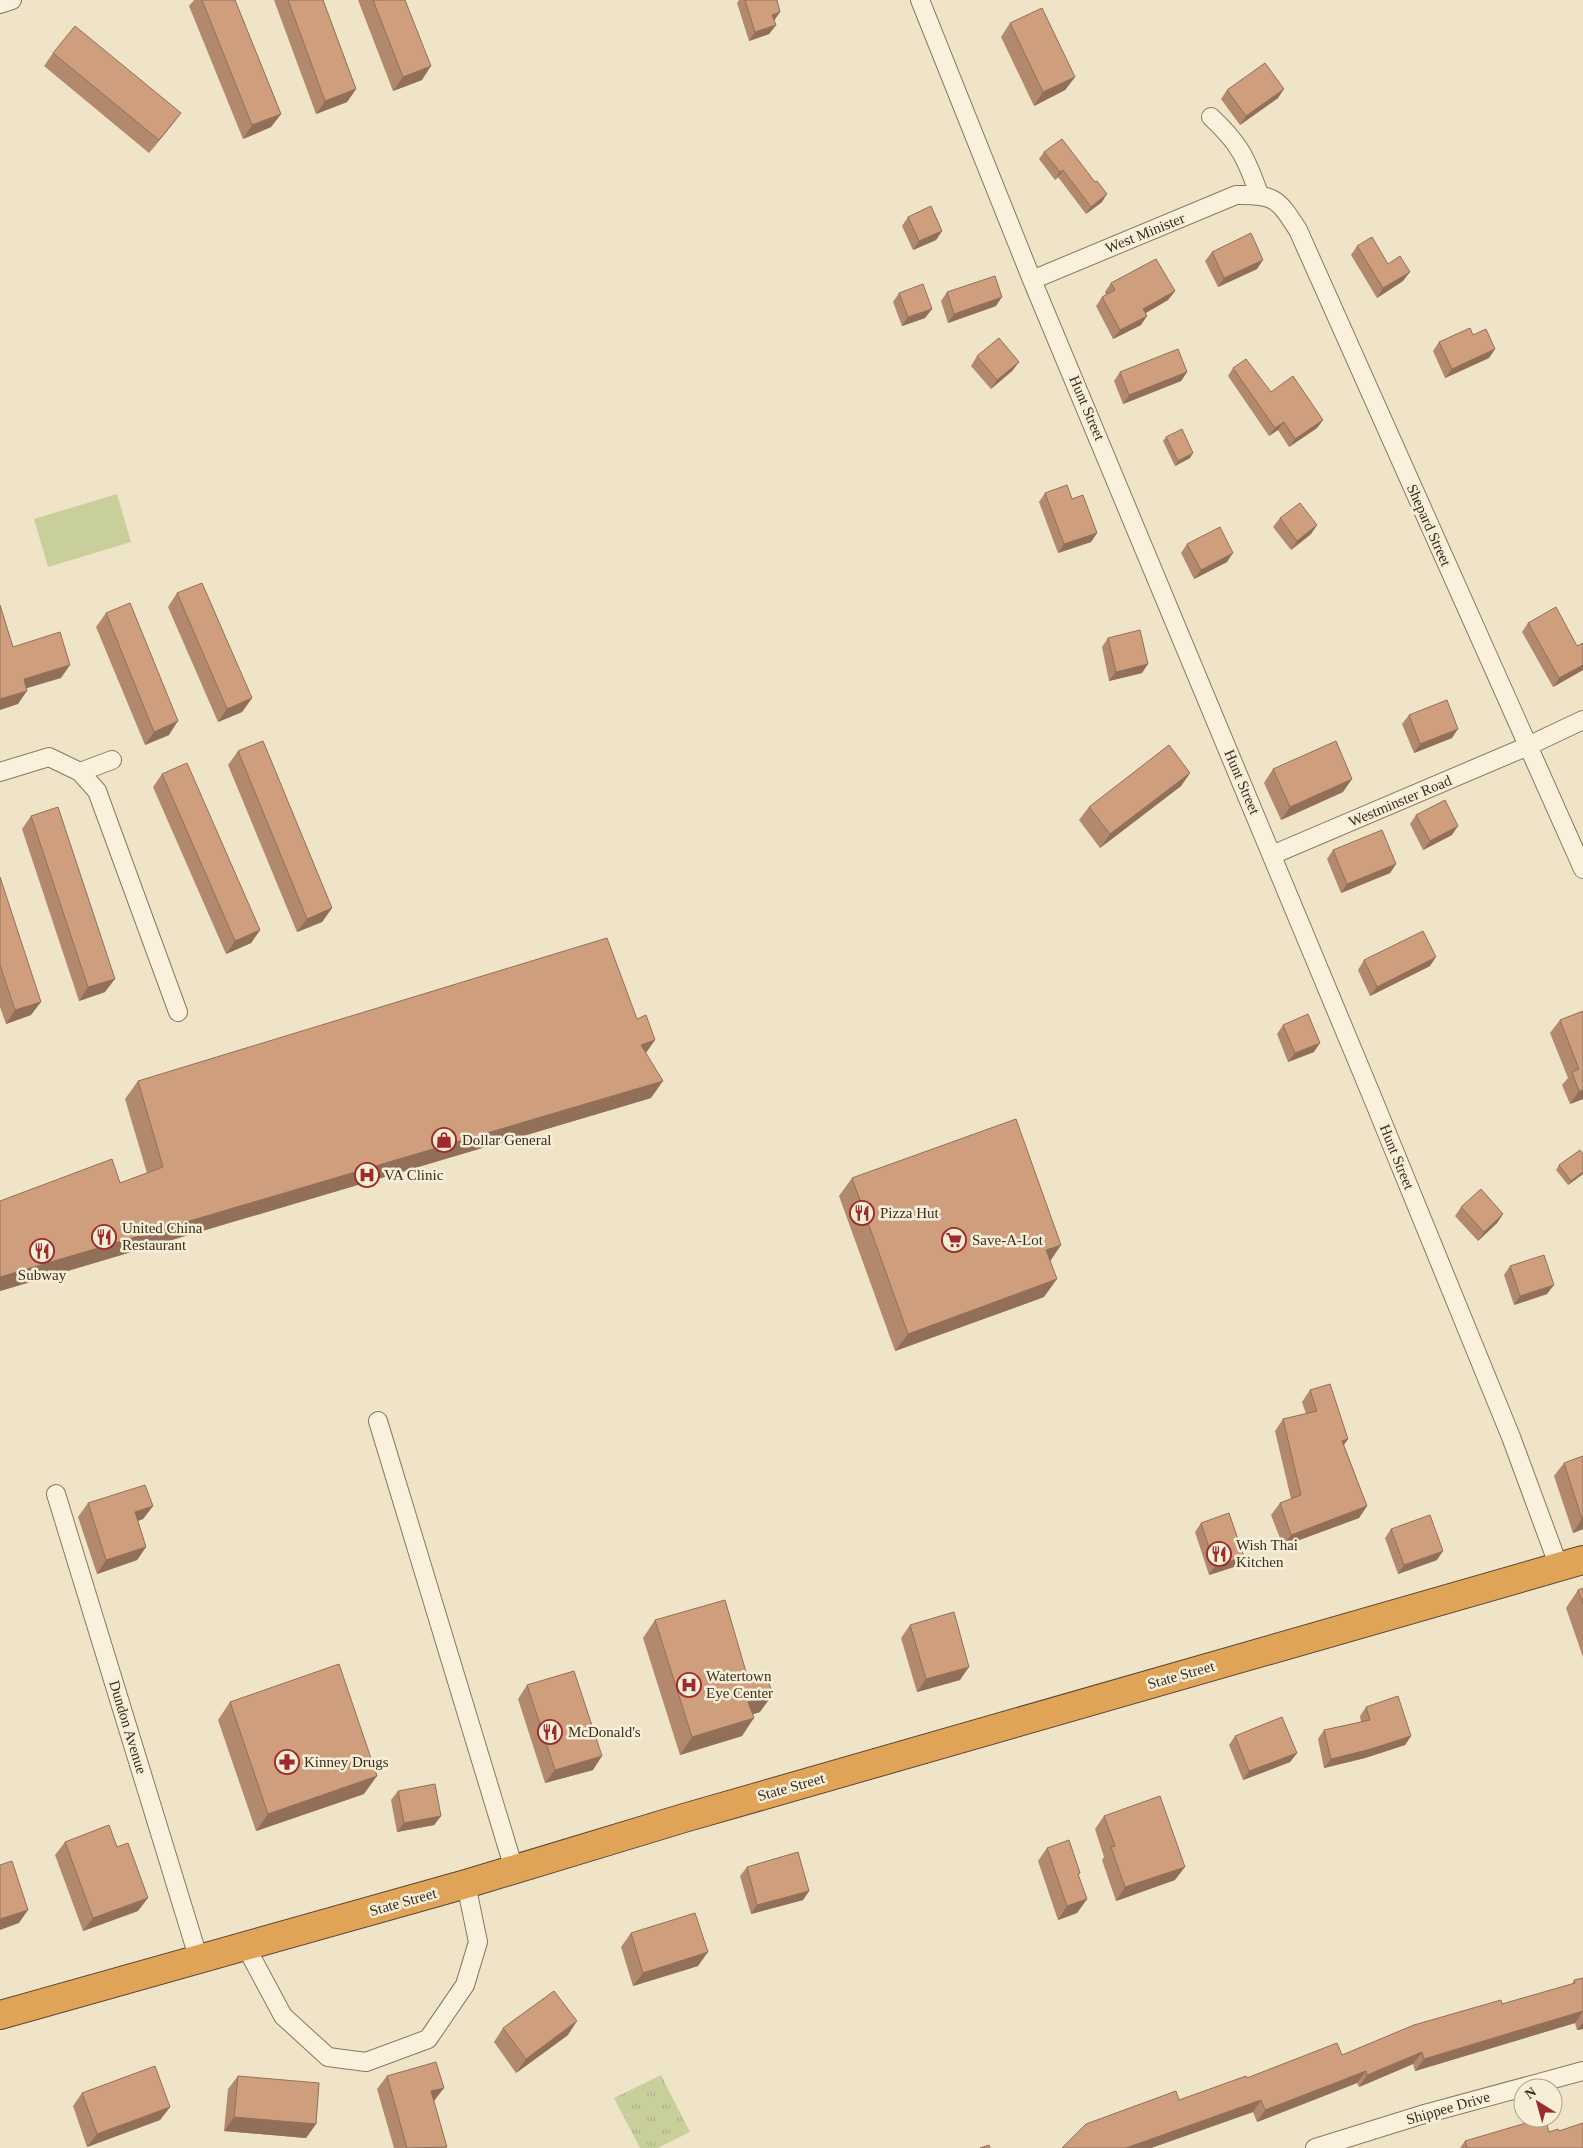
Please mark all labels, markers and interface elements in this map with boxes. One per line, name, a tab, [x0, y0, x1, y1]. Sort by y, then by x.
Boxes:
street label: West Minister	[1103, 210, 1187, 256]
street label: Hunt Street	[1066, 373, 1108, 444]
street label: Shepard Street	[1404, 482, 1455, 569]
street label: Hunt Street	[1221, 747, 1263, 818]
street label: Westminster Road	[1346, 772, 1454, 830]
street label: Hunt Street	[1377, 1122, 1418, 1193]
shop icon: Dollar General	[431, 1127, 457, 1153]
place label: Dollar General	[462, 1132, 552, 1148]
hospital icon: VA Clinic	[354, 1162, 380, 1188]
place label: VA Clinic	[384, 1167, 444, 1183]
restaurant icon: Pizza Hut	[849, 1200, 875, 1226]
place label: Pizza Hut	[880, 1205, 940, 1221]
place label: United China Restaurant	[122, 1220, 203, 1253]
restaurant icon: United China Restaurant	[91, 1224, 117, 1250]
supermarket icon: Save-A-Lot	[941, 1227, 967, 1253]
place label: Save-A-Lot	[972, 1232, 1044, 1248]
restaurant icon: Subway	[29, 1238, 55, 1264]
place label: Subway	[18, 1267, 67, 1283]
place label: Wish Thai Kitchen	[1236, 1537, 1298, 1570]
restaurant icon: Wish Thai Kitchen	[1206, 1541, 1232, 1567]
street label: State Street	[1146, 1658, 1217, 1692]
place label: Watertown Eye Center	[706, 1668, 773, 1701]
hospital icon: Watertown Eye Center	[676, 1672, 702, 1698]
street label: Dundon Avenue	[106, 1678, 150, 1776]
restaurant icon: McDonald's	[537, 1719, 563, 1745]
place label: McDonald's	[568, 1724, 641, 1740]
pharmacy icon: Kinney Drugs	[274, 1749, 300, 1775]
place label: Kinney Drugs	[304, 1754, 389, 1770]
street label: State Street	[756, 1770, 827, 1804]
street label: State Street	[368, 1885, 439, 1919]
north arrow	[1513, 2078, 1563, 2128]
text: N	[1522, 2084, 1539, 2102]
street label: Shippee Drive	[1404, 2088, 1492, 2128]

